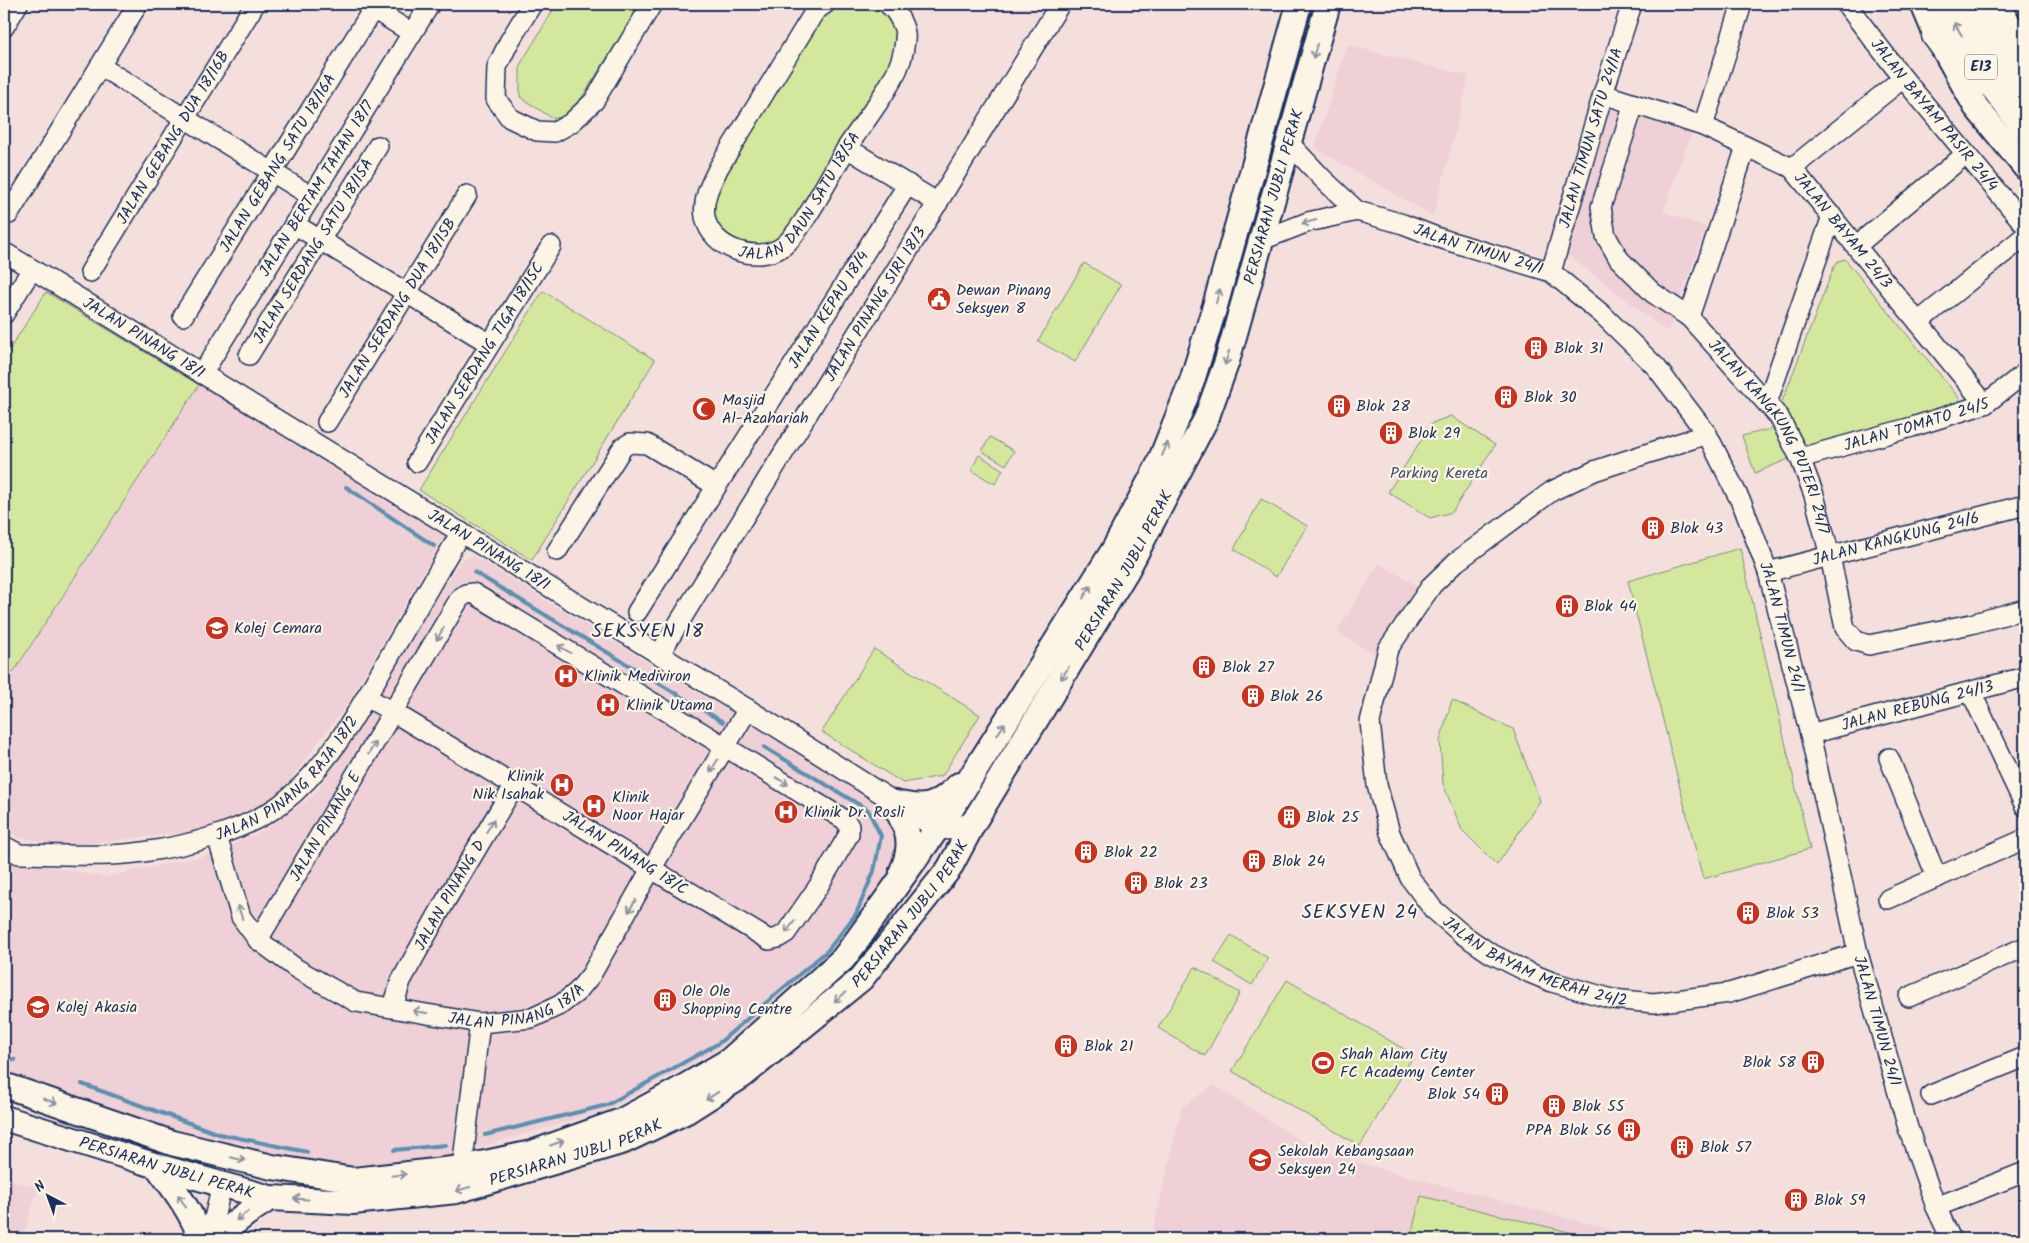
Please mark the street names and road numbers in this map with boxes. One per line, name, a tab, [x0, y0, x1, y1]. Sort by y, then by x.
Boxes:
street label: JALAN BAYAM PASIR 24/4	[1864, 33, 2005, 197]
street label: JALAN TIMUN SATU 24/1A	[1552, 44, 1630, 231]
street label: JALAN GEBANG DUA 18/16B	[110, 46, 236, 229]
road number: E13	[1965, 54, 1997, 80]
street label: JALAN GEBANG SATU 18/16A	[213, 69, 343, 257]
street label: JALAN BERTAM TAHAN 18/7	[252, 95, 381, 281]
street label: PERSIARAN JUBLI PERAK	[1237, 106, 1310, 287]
street label: JALAN DAUN SATU 18/5A	[735, 126, 867, 267]
street label: JALAN SERDANG SATU 18/15A	[246, 153, 380, 349]
street label: JALAN BAYAM 24/3	[1788, 167, 1898, 294]
street label: JALAN SERDANG DUA 18/15B	[332, 213, 462, 403]
street label: JALAN TIMUN 24/1	[1410, 217, 1546, 281]
street label: JALAN PINANG SIRI 18/3	[818, 222, 932, 387]
street label: JALAN KEPAU 18/4	[782, 245, 875, 373]
street label: JALAN SERDANG TIGA 18/15C	[418, 257, 551, 449]
street label: JALAN PINANG 18/1	[78, 291, 210, 385]
street label: JALAN KANGKUNG PUTERI 24/7	[1702, 333, 1836, 537]
street label: JALAN TOMATO 24/5	[1841, 391, 1994, 458]
street label: PERSIARAN JUBLI PERAK	[1068, 485, 1179, 656]
street label: JALAN PINANG 18/1	[423, 503, 555, 597]
street label: JALAN KANGKUNG 24/6	[1810, 505, 1982, 572]
street label: JALAN TIMUN 24/1	[1753, 558, 1811, 695]
street label: JALAN REBUNG 24/13	[1838, 673, 1996, 738]
street label: JALAN PINANG RAJA 18/2	[212, 711, 364, 848]
street label: JALAN PINANG E	[283, 766, 368, 886]
street label: JALAN PINANG 18/C	[557, 804, 693, 902]
street label: JALAN PINANG D	[408, 835, 492, 955]
street label: PERSIARAN JUBLI PERAK	[846, 835, 975, 994]
street label: JALAN BAYAM MERAH 24/2	[1437, 910, 1628, 1013]
street label: JALAN TIMUN 24/1	[1847, 952, 1908, 1089]
street label: JALAN PINANG 18/A	[446, 978, 592, 1036]
street label: PERSIARAN JUBLI PERAK	[486, 1112, 667, 1193]
street label: PERSIARAN JUBLI PERAK	[76, 1130, 257, 1205]

